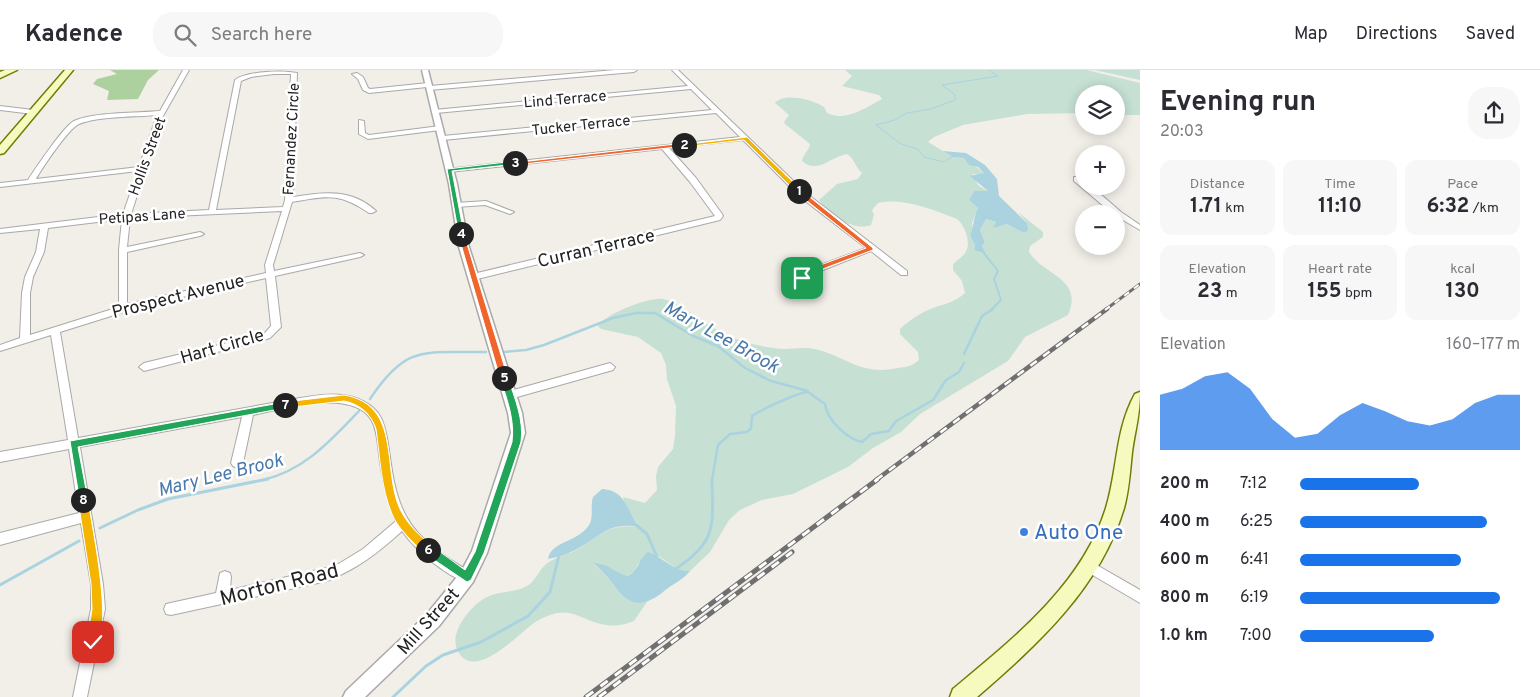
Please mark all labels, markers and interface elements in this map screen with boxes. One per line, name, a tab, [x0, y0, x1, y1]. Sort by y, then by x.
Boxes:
search box	[153, 12, 503, 57]
text: Kadence	[25, 20, 123, 50]
icon: search	[171, 21, 199, 49]
text: Search here	[211, 23, 312, 47]
text: Map	[1294, 23, 1328, 46]
text: Directions	[1356, 23, 1438, 46]
text: Saved	[1466, 23, 1515, 46]
street label: Fernandez Circle	[280, 82, 305, 196]
map controls	[1075, 85, 1125, 255]
button: layers	[1075, 85, 1125, 135]
text: Evening run	[1160, 85, 1316, 121]
street label: Lind Terrace	[523, 87, 607, 114]
button: share	[1468, 87, 1520, 139]
street label: Tucker Terrace	[531, 112, 631, 141]
street label: Hollis Street	[125, 115, 171, 198]
text: 20:03	[1160, 122, 1204, 142]
pin: 2	[672, 132, 696, 158]
text: 2	[680, 137, 689, 154]
button: +	[1075, 145, 1125, 195]
pin: 3	[502, 150, 528, 176]
text: 3	[511, 155, 520, 172]
text: Distance	[1190, 176, 1245, 193]
text: Time	[1324, 176, 1356, 193]
text: Pace	[1447, 176, 1478, 193]
pin: 1	[786, 178, 812, 204]
text: 1	[797, 183, 802, 200]
text: 1.71	[1190, 193, 1222, 220]
text: 11:10	[1318, 193, 1362, 220]
text: 6:32	[1426, 193, 1469, 220]
text: km	[1222, 200, 1245, 217]
text: /km	[1469, 200, 1499, 217]
street label: Petipas Lane	[98, 205, 186, 230]
button: −	[1075, 205, 1125, 255]
pin: 4	[448, 222, 474, 246]
street label: Curran Terrace	[535, 225, 657, 274]
text: 4	[457, 226, 466, 243]
pin	[781, 257, 823, 299]
text: Elevation	[1189, 261, 1246, 278]
text: Heart rate	[1308, 261, 1372, 278]
text: kcal	[1450, 261, 1475, 278]
icon: arrive	[788, 264, 816, 292]
street label: Prospect Avenue	[110, 270, 247, 325]
text: 23	[1197, 278, 1222, 305]
text: 155	[1308, 278, 1342, 305]
text: 130	[1445, 278, 1480, 305]
text: m	[1222, 285, 1238, 302]
text: bpm	[1342, 285, 1372, 302]
water label: Mary Lee Brook	[659, 296, 783, 380]
street label: Hart Circle	[178, 325, 267, 370]
text: Elevation	[1160, 335, 1226, 355]
text: 160–177 m	[1446, 335, 1520, 355]
pin: 5	[492, 366, 516, 390]
text: 5	[500, 370, 509, 387]
pin: 7	[272, 392, 298, 418]
text: 7	[282, 397, 289, 414]
water label: Mary Lee Brook	[155, 449, 286, 503]
text: 200 m	[1160, 474, 1209, 494]
text: 7:12	[1240, 474, 1267, 494]
pin: 8	[70, 488, 96, 512]
text: 8	[79, 492, 88, 509]
text: 400 m	[1160, 512, 1209, 532]
text: 6:25	[1240, 512, 1273, 532]
place label: Auto One	[1034, 520, 1123, 547]
marker: Auto One	[1018, 526, 1030, 538]
pin: 6	[416, 538, 440, 562]
text: 6	[424, 542, 433, 559]
text: 600 m	[1160, 550, 1209, 570]
text: 6:41	[1240, 550, 1269, 570]
street label: Morton Road	[217, 558, 342, 613]
street label: Mill Street	[393, 584, 465, 660]
text: 800 m	[1160, 588, 1209, 608]
text: 6:19	[1240, 588, 1269, 608]
pin	[72, 621, 114, 663]
text: 1.0 km	[1160, 626, 1208, 646]
text: 7:00	[1240, 626, 1272, 646]
icon: check	[79, 628, 107, 656]

